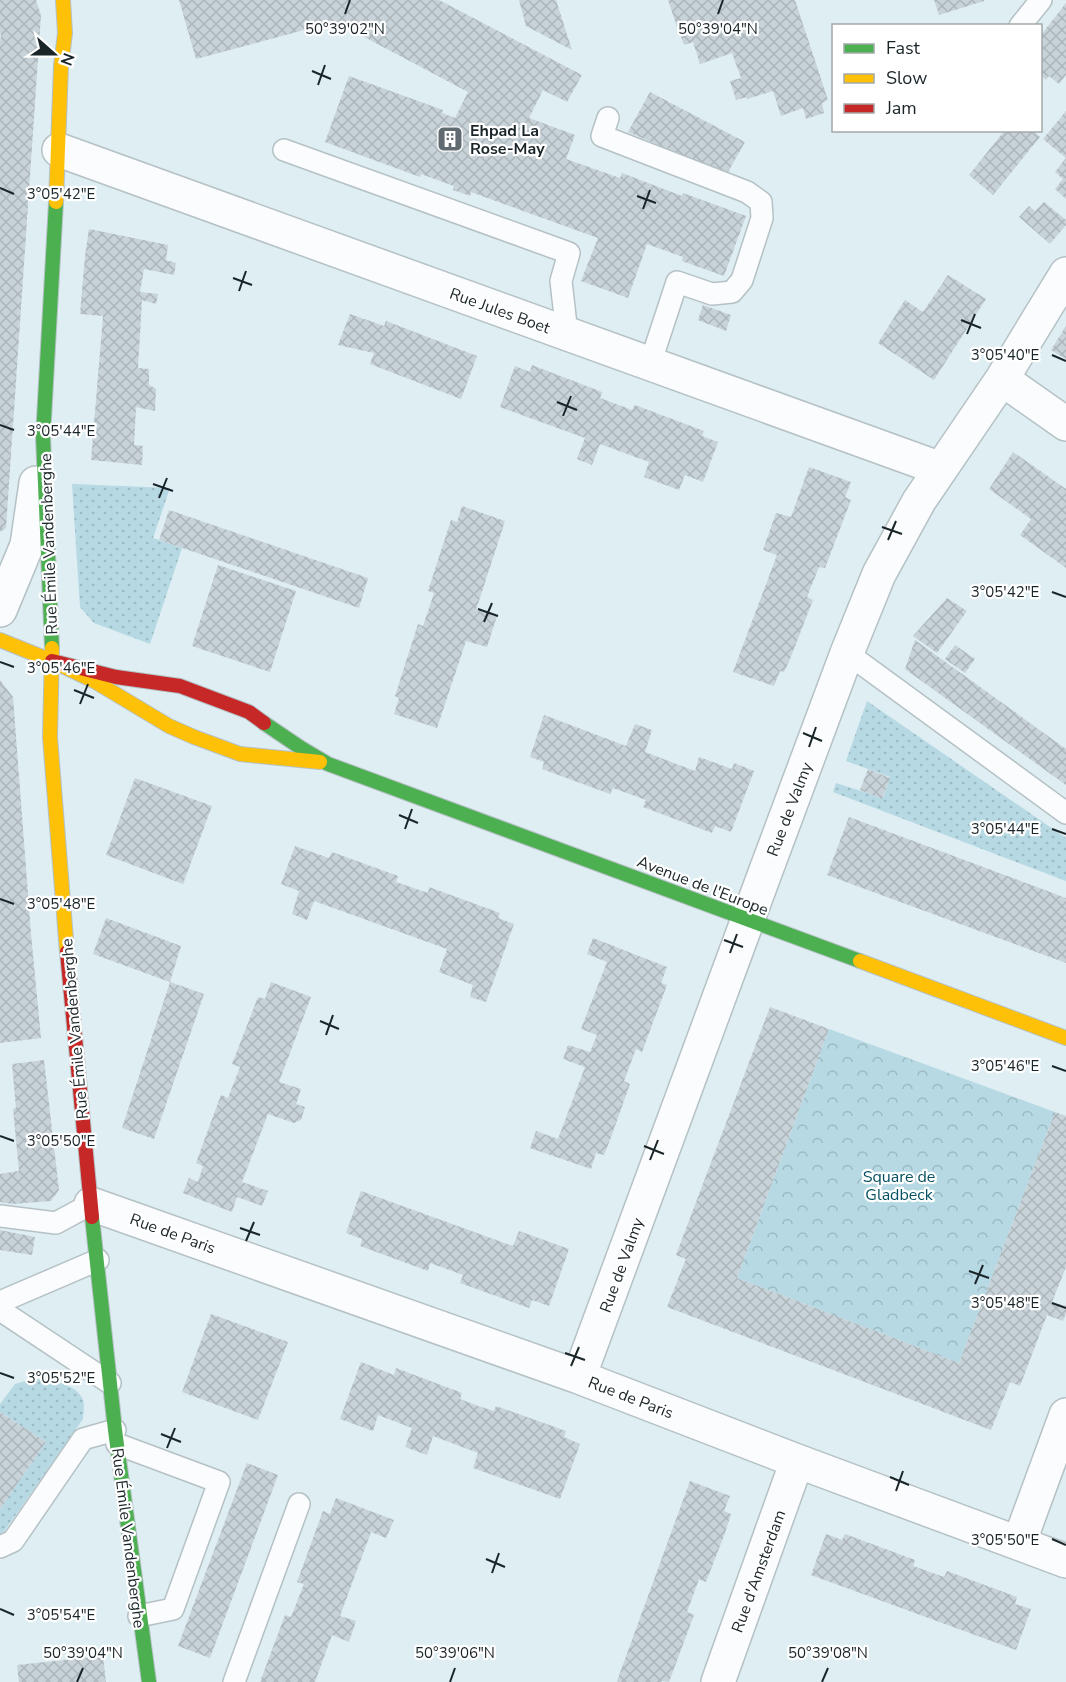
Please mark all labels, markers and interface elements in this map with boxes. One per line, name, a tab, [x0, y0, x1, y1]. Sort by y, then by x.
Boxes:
text: 50°39'02"N	[305, 19, 385, 39]
text: 50°39'04"N	[678, 19, 758, 39]
north arrow	[24, 24, 84, 84]
legend	[832, 24, 1042, 132]
text: Fast	[886, 36, 921, 60]
text: N	[55, 49, 79, 69]
text: Slow	[886, 66, 927, 90]
text: Jam	[885, 96, 917, 120]
place label: Ehpad La Rose-May	[470, 120, 545, 160]
building icon: Ehpad La Rose-May	[435, 124, 465, 154]
text: 3°05'42"E	[27, 184, 95, 204]
street label: Rue Jules Boet	[446, 283, 553, 339]
text: 3°05'40"E	[971, 345, 1039, 365]
text: 3°05'44"E	[27, 421, 95, 441]
street label: Rue Émile Vandenberghe	[35, 453, 63, 635]
text: 3°05'42"E	[971, 582, 1039, 602]
text: 3°05'46"E	[27, 658, 95, 678]
street label: Rue de Valmy	[762, 758, 818, 860]
text: 3°05'44"E	[971, 819, 1039, 839]
street label: Avenue de l'Europe	[634, 851, 771, 921]
text: 3°05'48"E	[27, 894, 95, 914]
street label: Rue Émile Vandenberghe	[56, 938, 94, 1120]
text: 3°05'46"E	[971, 1056, 1039, 1076]
text: 3°05'50"E	[27, 1131, 95, 1151]
park label: Square de Gladbeck	[863, 1166, 935, 1206]
street label: Rue de Paris	[127, 1208, 219, 1260]
street label: Rue de Valmy	[595, 1214, 650, 1316]
text: 3°05'48"E	[971, 1293, 1039, 1313]
text: 3°05'52"E	[27, 1368, 95, 1388]
street label: Rue de Paris	[585, 1372, 676, 1424]
street label: Rue Émile Vandenberghe	[106, 1447, 150, 1629]
street label: Rue d'Amsterdam	[726, 1507, 791, 1636]
text: 3°05'50"E	[971, 1530, 1039, 1550]
text: 3°05'54"E	[27, 1605, 95, 1625]
text: 50°39'04"N	[43, 1643, 123, 1663]
text: 50°39'06"N	[415, 1643, 495, 1663]
text: 50°39'08"N	[788, 1643, 868, 1663]

